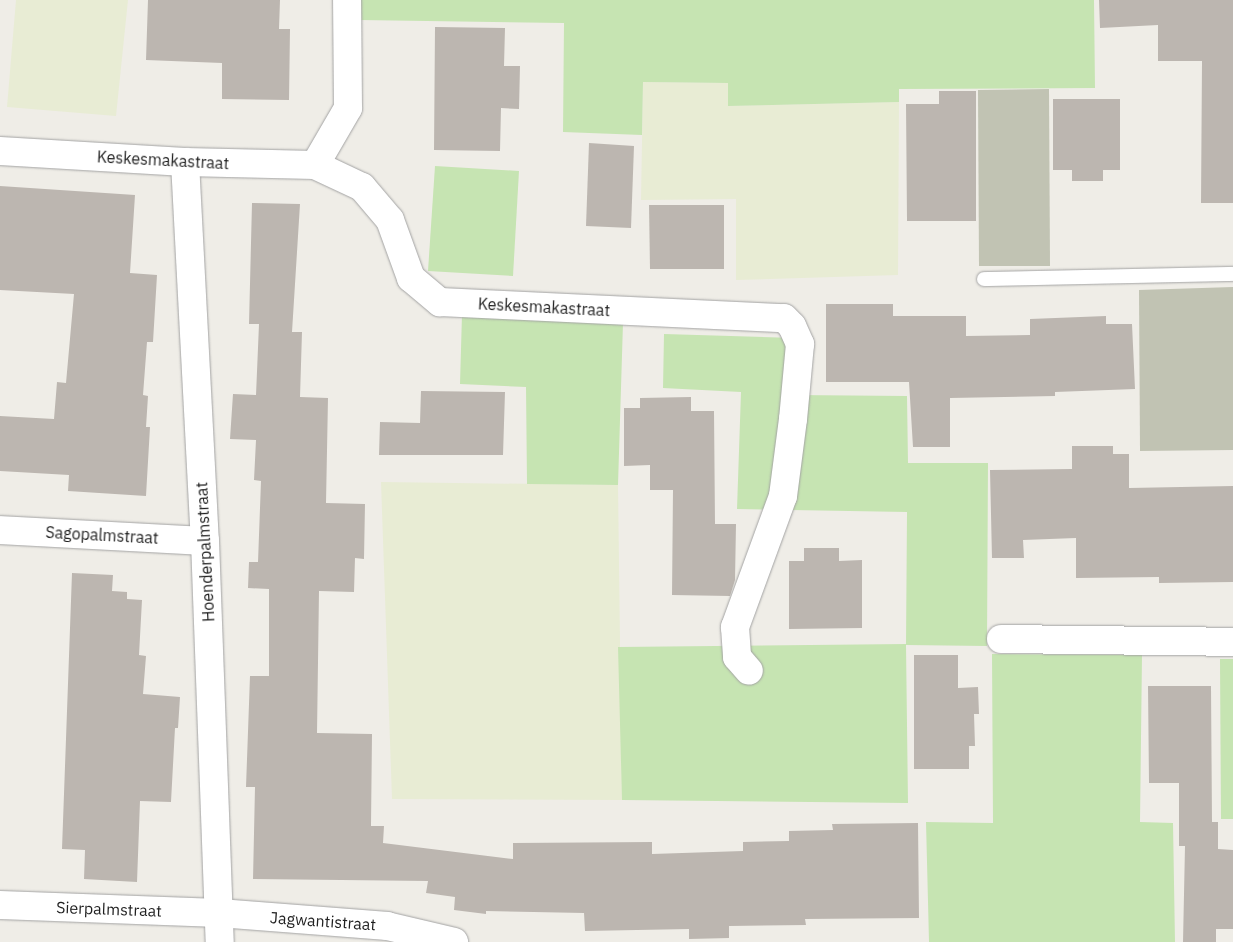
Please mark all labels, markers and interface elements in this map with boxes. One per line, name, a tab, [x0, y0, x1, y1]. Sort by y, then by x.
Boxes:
street label: Keskesmakastraat	[96, 147, 230, 173]
street label: Keskesmakastraat	[477, 294, 611, 320]
street label: Hoenderpalmstraat	[192, 482, 218, 622]
street label: Sagopalmstraat	[45, 522, 159, 548]
street label: Sierpalmstraat	[56, 898, 162, 920]
street label: Jagwantistraat	[269, 908, 377, 934]

